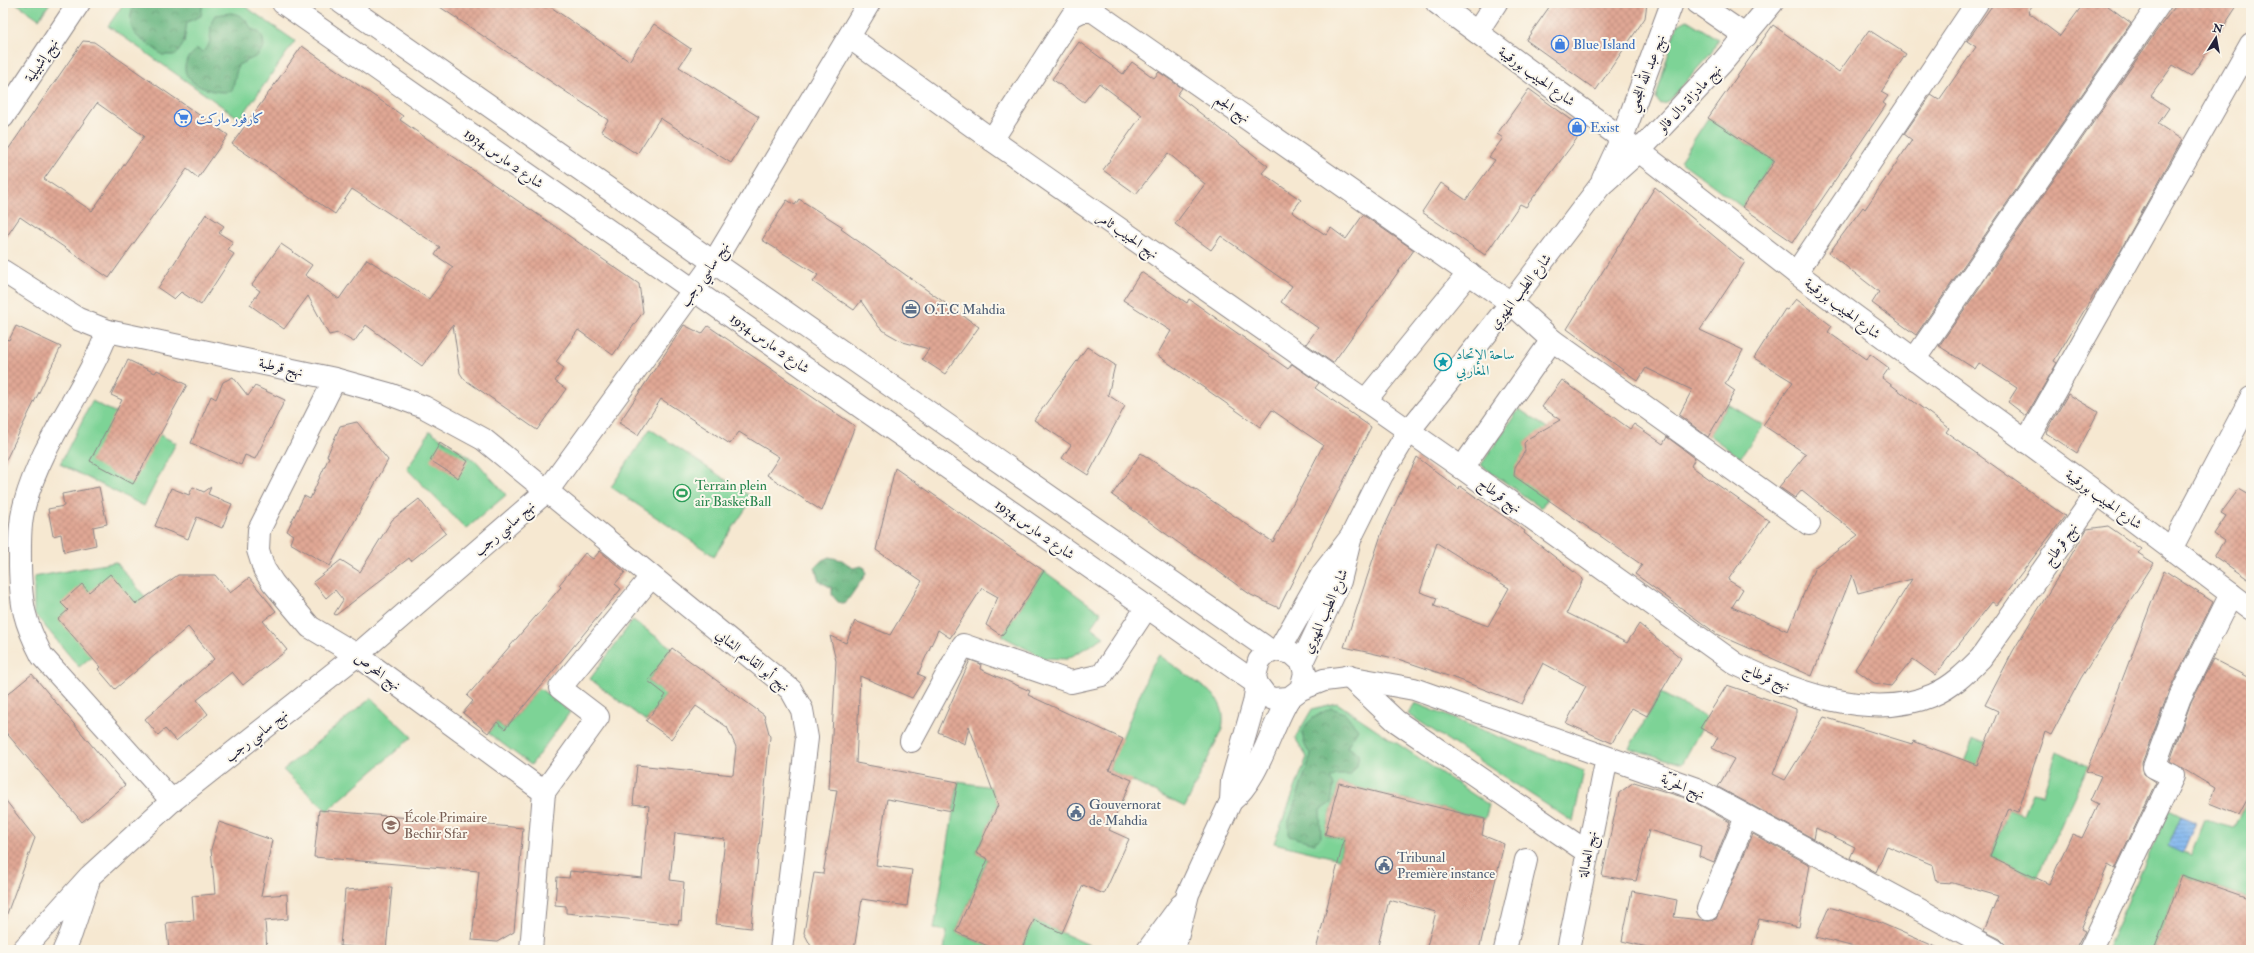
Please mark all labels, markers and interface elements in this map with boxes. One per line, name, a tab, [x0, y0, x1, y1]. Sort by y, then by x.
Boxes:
north arrow	[2196, 18, 2236, 58]
text: N	[2211, 21, 2225, 36]
street label: نهج عبد الله اللجمي	[1621, 31, 1673, 116]
shop icon: Blue Island	[1550, 34, 1570, 54]
street label: نهج إشبيلية	[21, 35, 65, 87]
place label: Blue Island	[1573, 36, 1636, 53]
street label: شارع الحبيب بورقيبة	[1493, 43, 1578, 112]
street label: نهج مادزاة دال فالو	[1652, 61, 1728, 140]
street label: نهج الجم	[1209, 90, 1253, 131]
supermarket icon: كارفور ماركت	[173, 108, 193, 128]
place label: كارفور ماركت	[196, 110, 264, 127]
shop icon: Exist	[1567, 117, 1587, 137]
place label: Exist	[1590, 119, 1620, 136]
street label: شارع 2 مارس 1934	[459, 125, 547, 195]
street label: نهج الحبيب ثامر	[1092, 208, 1162, 266]
street label: نهج ساسي رجب	[676, 238, 737, 313]
street label: شارع الطيب المهيري	[1486, 250, 1558, 334]
street label: شارع الحبيب بورقيبة	[1800, 274, 1884, 345]
office icon: O.T.C Mahdia	[901, 299, 921, 319]
place label: O.T.C Mahdia	[924, 301, 1005, 318]
street label: شارع 2 مارس 1934	[725, 310, 813, 380]
place label: ساحة الإتحاد المغاربي	[1456, 346, 1514, 382]
place icon: ساحة الإتحاد المغاربي	[1433, 352, 1453, 372]
street label: نهج قرطبة	[256, 354, 305, 385]
street label: شارع الحبيب بورقيبة	[2060, 466, 2145, 535]
street label: نهج قرطاج	[1473, 474, 1524, 520]
place label: Terrain plein air BasketBall	[695, 477, 772, 510]
sports icon: Terrain plein air BasketBall	[672, 483, 692, 503]
street label: شارع 2 مارس 1934	[990, 496, 1078, 566]
street label: نهج ساسي رجب	[470, 497, 542, 563]
street label: نهج قرطاج	[2039, 519, 2085, 571]
street label: شارع الطيب المهيري	[1299, 566, 1354, 657]
street label: نهج أبو القاسم الشابي	[709, 624, 794, 699]
street label: نهج المحرص	[349, 649, 404, 697]
street label: نهج قرطاج	[1740, 660, 1793, 698]
street label: نهج ساسي رجب	[221, 705, 294, 769]
street label: نهج الحرّيّة	[1657, 768, 1708, 807]
place label: Gouvernorat de Mahdia	[1089, 796, 1162, 829]
public building icon: Gouvernorat de Mahdia	[1066, 802, 1086, 822]
place label: École Primaire Bechir Sfar	[404, 809, 487, 842]
school or university icon: École Primaire Bechir Sfar	[381, 815, 401, 835]
street label: نهج العدالة	[1574, 829, 1605, 881]
place label: Tribunal Première instance	[1397, 849, 1495, 882]
public building icon: Tribunal Première instance	[1374, 855, 1394, 875]

